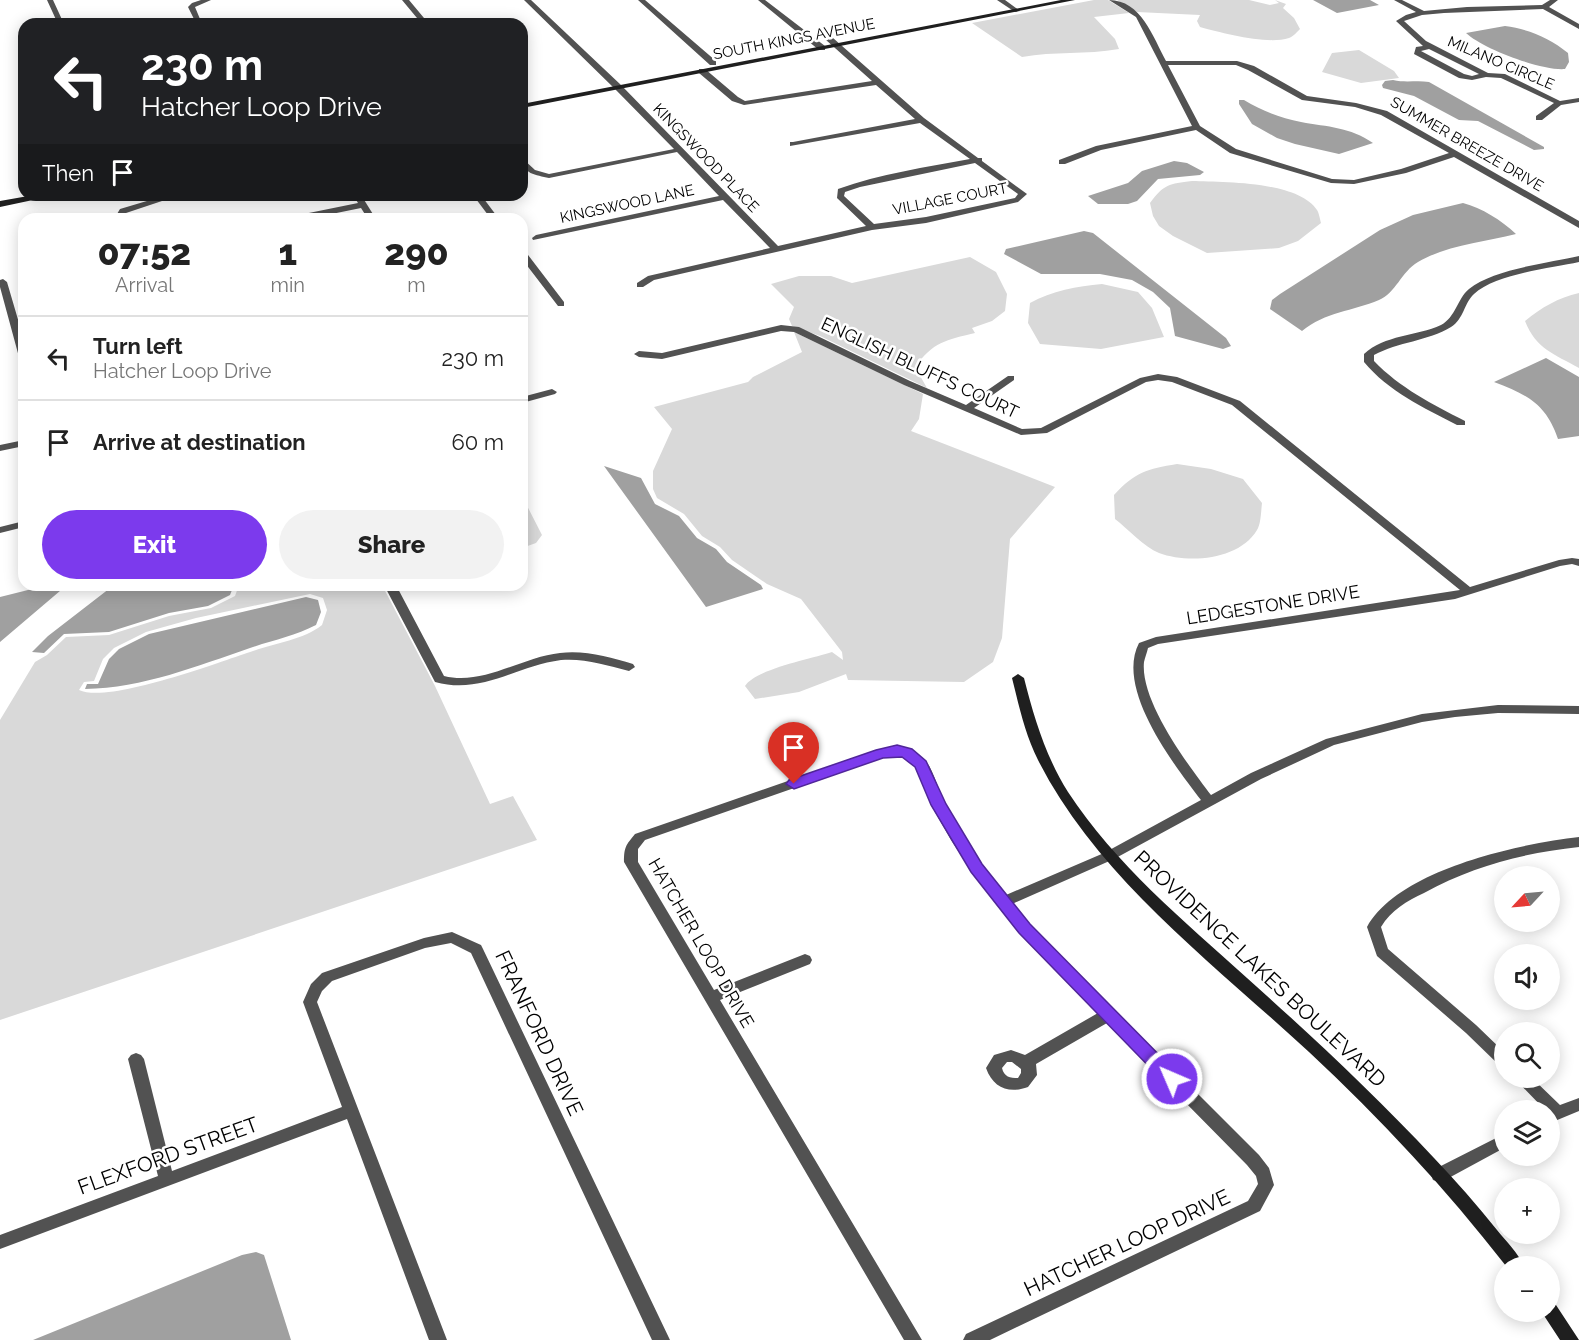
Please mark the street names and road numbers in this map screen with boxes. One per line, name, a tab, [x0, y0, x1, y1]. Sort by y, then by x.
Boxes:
street label: SOUTH KINGS AVENUE	[712, 14, 876, 64]
street label: MILANO CIRCLE	[1445, 32, 1557, 94]
street label: SUMMER BREEZE DRIVE	[1387, 93, 1547, 195]
street label: KINGSWOOD PLACE	[649, 100, 763, 216]
street label: VILLAGE COURT	[891, 179, 1009, 219]
street label: KINGSWOOD LANE	[558, 181, 696, 227]
street label: ENGLISH BLUFFS COURT	[818, 313, 1022, 423]
street label: LEDGESTONE DRIVE	[1185, 580, 1361, 629]
street label: PROVIDENCE LAKES BOULEVARD	[1129, 845, 1391, 1092]
street label: HATCHER LOOP DRIVE	[644, 854, 759, 1031]
street label: FRANFORD DRIVE	[490, 946, 589, 1119]
street label: FLEXFORD STREET	[74, 1111, 262, 1200]
street label: HATCHER LOOP DRIVE	[1020, 1184, 1234, 1301]

